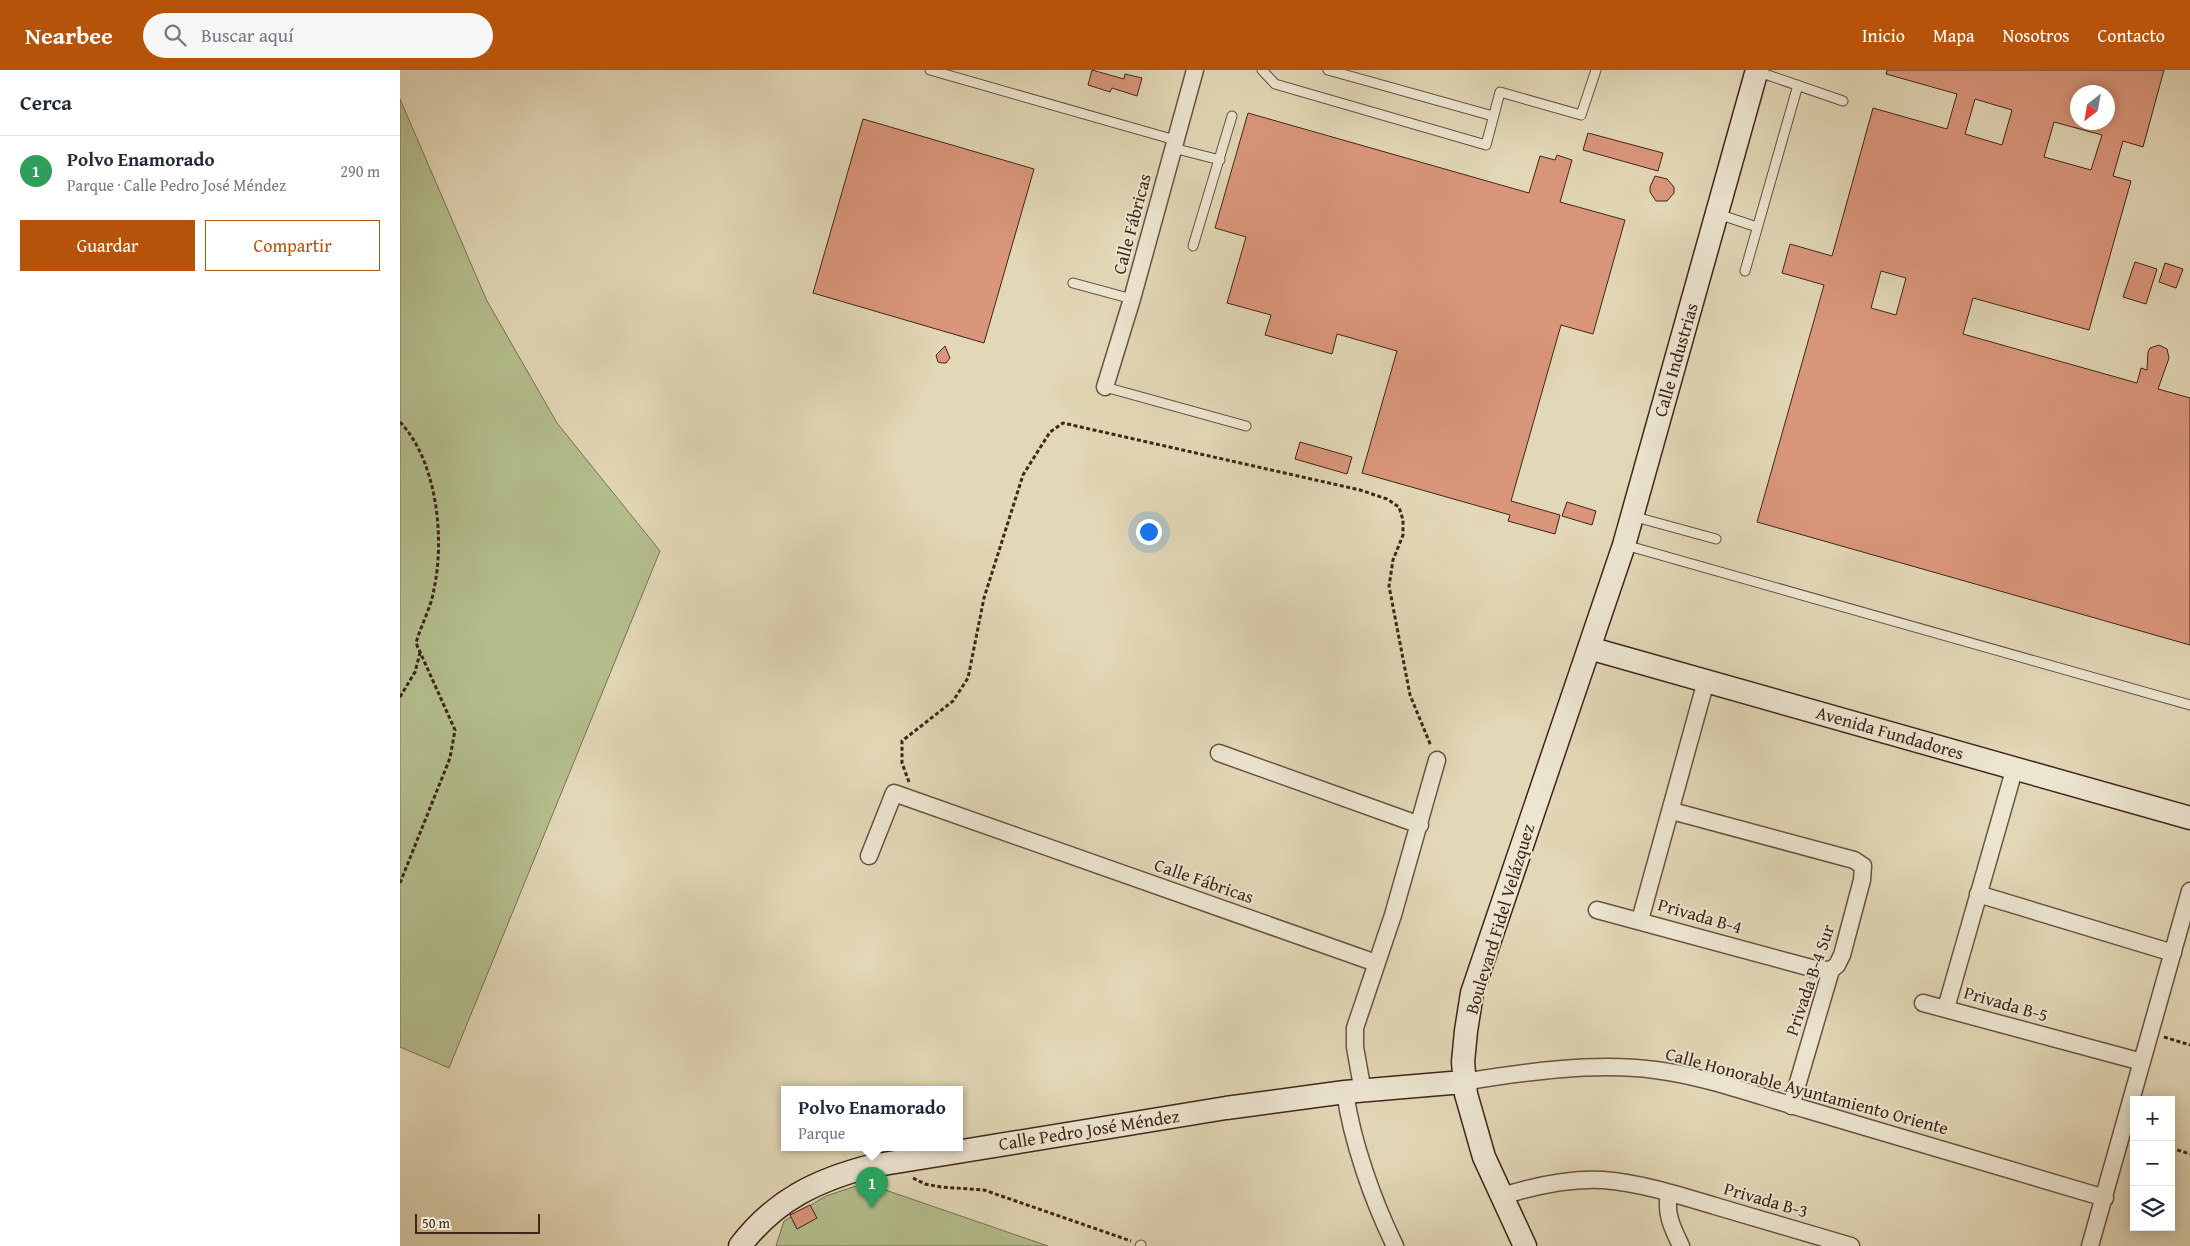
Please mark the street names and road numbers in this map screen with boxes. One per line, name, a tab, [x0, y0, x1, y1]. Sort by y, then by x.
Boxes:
street label: Calle Fábricas	[1105, 170, 1158, 277]
street label: Calle Industrias	[1646, 300, 1705, 420]
street label: Avenida Fundadores	[1813, 699, 1967, 767]
street label: Boulevard Fidel Velázquez	[1458, 820, 1541, 1017]
street label: Calle Fábricas	[1151, 851, 1258, 910]
street label: Privada B-4	[1655, 891, 1745, 940]
street label: Privada B-4 Sur	[1778, 920, 1841, 1039]
street label: Privada B-5	[1961, 979, 2051, 1028]
street label: Calle Honorable Ayuntamiento Oriente	[1663, 1040, 1952, 1141]
street label: Calle Pedro José Méndez	[997, 1102, 1181, 1157]
street label: Privada B-3	[1721, 1175, 1811, 1224]

